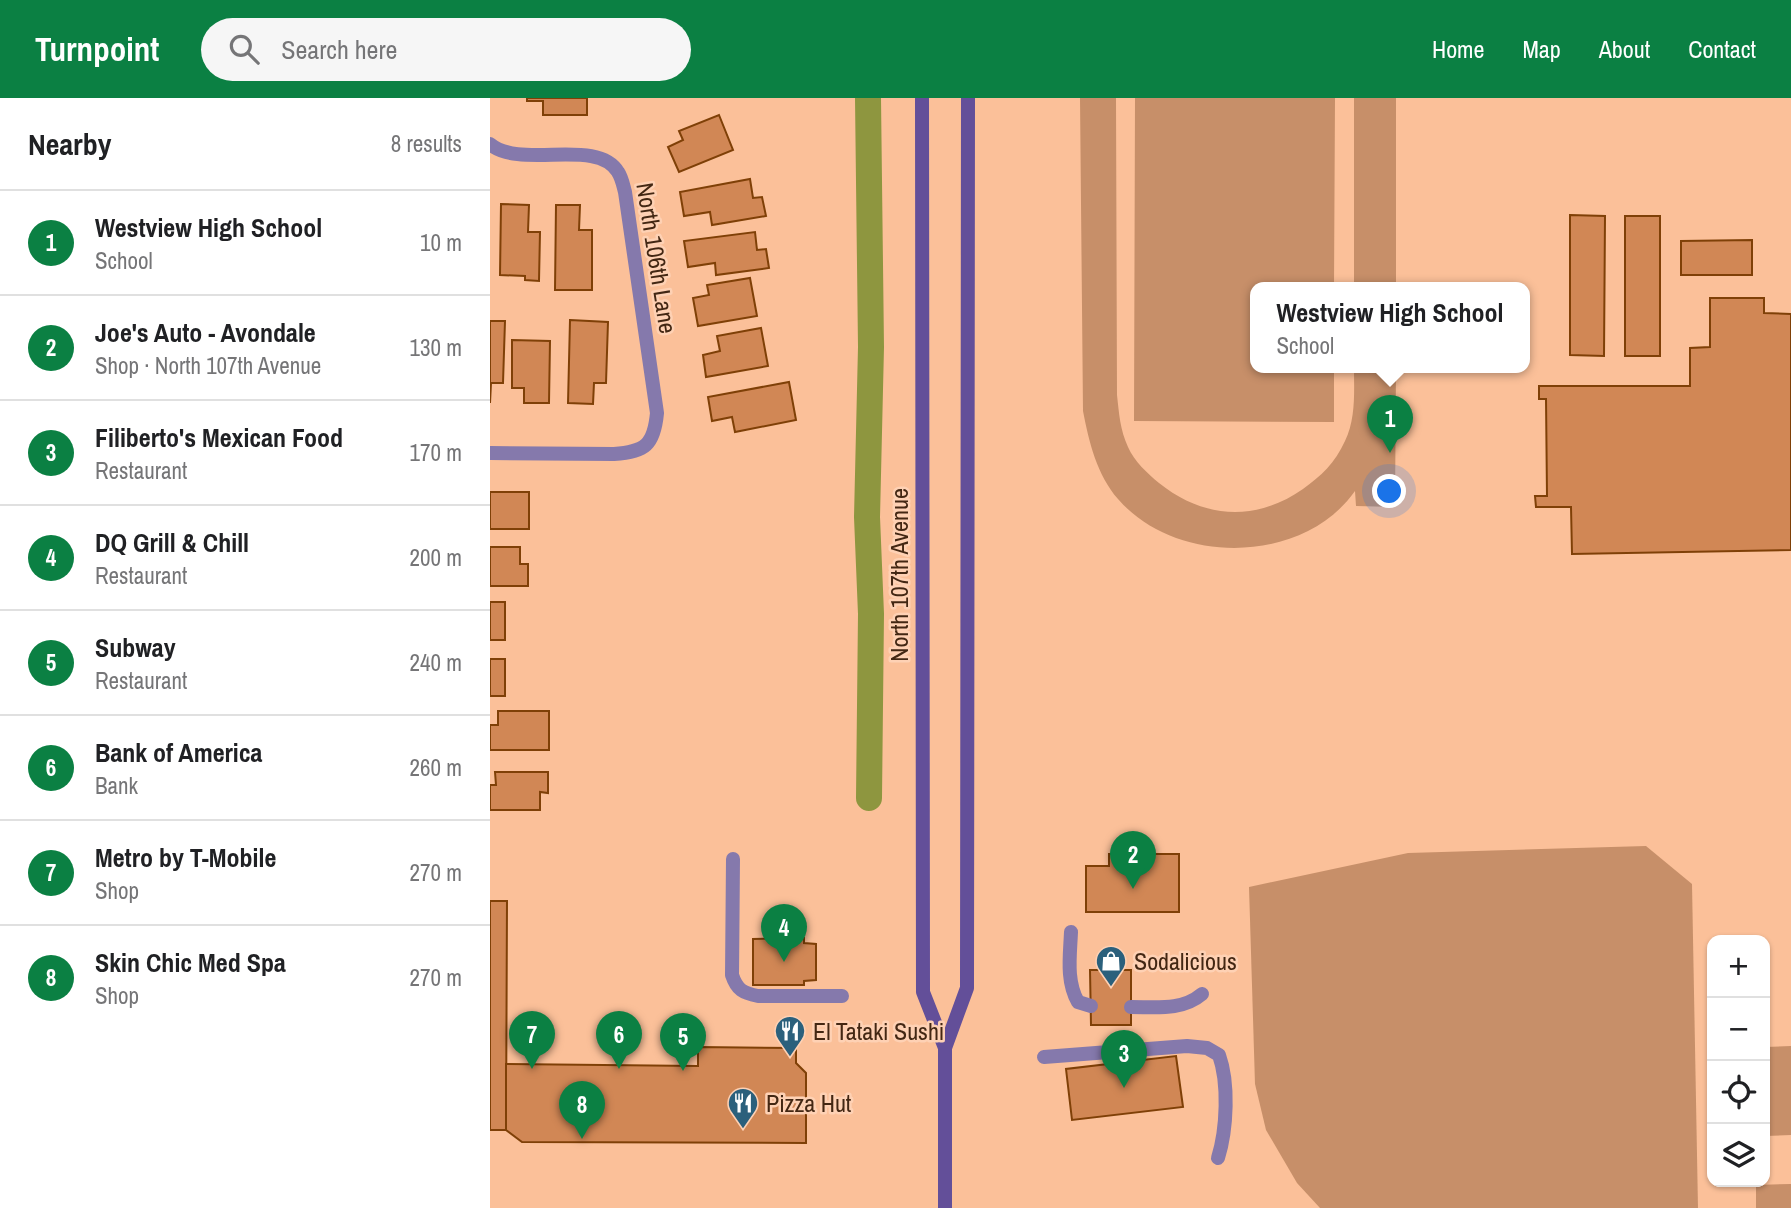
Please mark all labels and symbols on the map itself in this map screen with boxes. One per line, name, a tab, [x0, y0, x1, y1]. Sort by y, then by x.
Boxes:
street label: North 106th Lane	[629, 180, 685, 336]
pin: 1	[1367, 395, 1413, 453]
your location	[1372, 474, 1406, 508]
street label: North 107th Avenue	[883, 488, 915, 662]
pin: 2	[1110, 831, 1156, 889]
pin: 4	[761, 904, 807, 962]
shop icon: Sodalicious	[1094, 944, 1128, 988]
place label: Sodalicious	[1134, 945, 1237, 977]
pin: 7	[509, 1011, 555, 1069]
pin: 6	[596, 1011, 642, 1069]
pin: 5	[660, 1013, 706, 1071]
restaurant icon: El Tataki Sushi	[773, 1014, 807, 1058]
place label: El Tataki Sushi	[813, 1015, 944, 1047]
pin: 3	[1101, 1030, 1147, 1088]
pin: 8	[559, 1081, 605, 1139]
restaurant icon: Pizza Hut	[726, 1086, 760, 1130]
place label: Pizza Hut	[766, 1087, 852, 1119]

